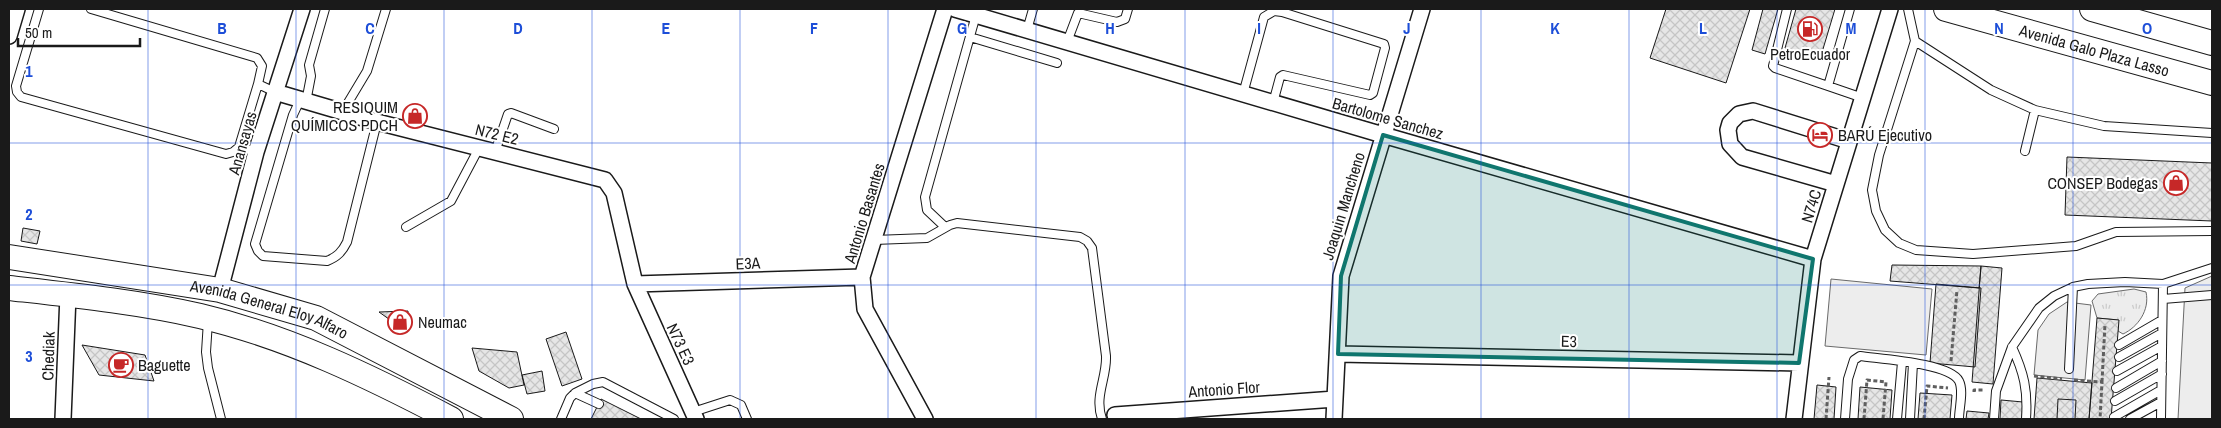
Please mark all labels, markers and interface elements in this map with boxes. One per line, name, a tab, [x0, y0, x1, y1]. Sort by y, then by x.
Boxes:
scale bar	[18, 15, 140, 47]
fuel station icon: PetroEcuador	[1797, 16, 1823, 42]
text: B	[217, 17, 227, 39]
text: C	[365, 17, 375, 39]
text: D	[513, 17, 523, 39]
text: E	[662, 17, 671, 39]
text: F	[810, 17, 818, 39]
text: G	[957, 17, 967, 39]
text: H	[1105, 17, 1115, 39]
text: I	[1257, 17, 1261, 39]
text: J	[1403, 17, 1411, 39]
text: K	[1550, 17, 1560, 39]
text: L	[1699, 17, 1707, 39]
text: M	[1846, 17, 1857, 39]
text: N	[1994, 17, 2004, 39]
text: O	[2142, 17, 2152, 39]
street label: Avenida Galo Plaza Lasso	[2016, 19, 2172, 82]
text: 50 m	[25, 22, 52, 43]
place label: PetroEcuador	[1770, 43, 1851, 65]
text: 1	[25, 60, 33, 82]
street label: Bartolome Sanchez	[1330, 92, 1446, 144]
place label: RESIQUIM QUÍMICOS PDCH	[291, 96, 398, 136]
shop icon: RESIQUIM QUÍMICOS PDCH	[402, 103, 428, 129]
street label: Anansayas	[222, 109, 262, 178]
street label: N72 E2	[473, 118, 521, 150]
hotel icon: BARÚ Ejecutivo	[1807, 122, 1833, 148]
place label: BARÚ Ejecutivo	[1838, 124, 1932, 146]
street label: Joaquin Mancheno	[1316, 149, 1370, 263]
street label: Antonio Basantes	[838, 160, 890, 267]
shop icon: CONSEP Bodegas	[2163, 170, 2189, 196]
place label: CONSEP Bodegas	[2047, 172, 2158, 194]
street label: N74C	[1796, 187, 1826, 225]
text: 2	[25, 203, 33, 225]
street label: E3A	[735, 252, 761, 274]
street label: Avenida General Eloy Alfaro	[188, 274, 352, 344]
shop icon: Neumac	[387, 309, 413, 335]
place label: Neumac	[418, 311, 467, 333]
street label: N73 E3	[662, 320, 700, 368]
street label: E3	[1561, 330, 1577, 352]
street label: Chediak	[36, 331, 60, 381]
text: 3	[25, 345, 33, 367]
cafe icon: Baguette	[108, 352, 134, 378]
place label: Baguette	[138, 354, 191, 376]
street label: Antonio Flor	[1187, 375, 1261, 403]

